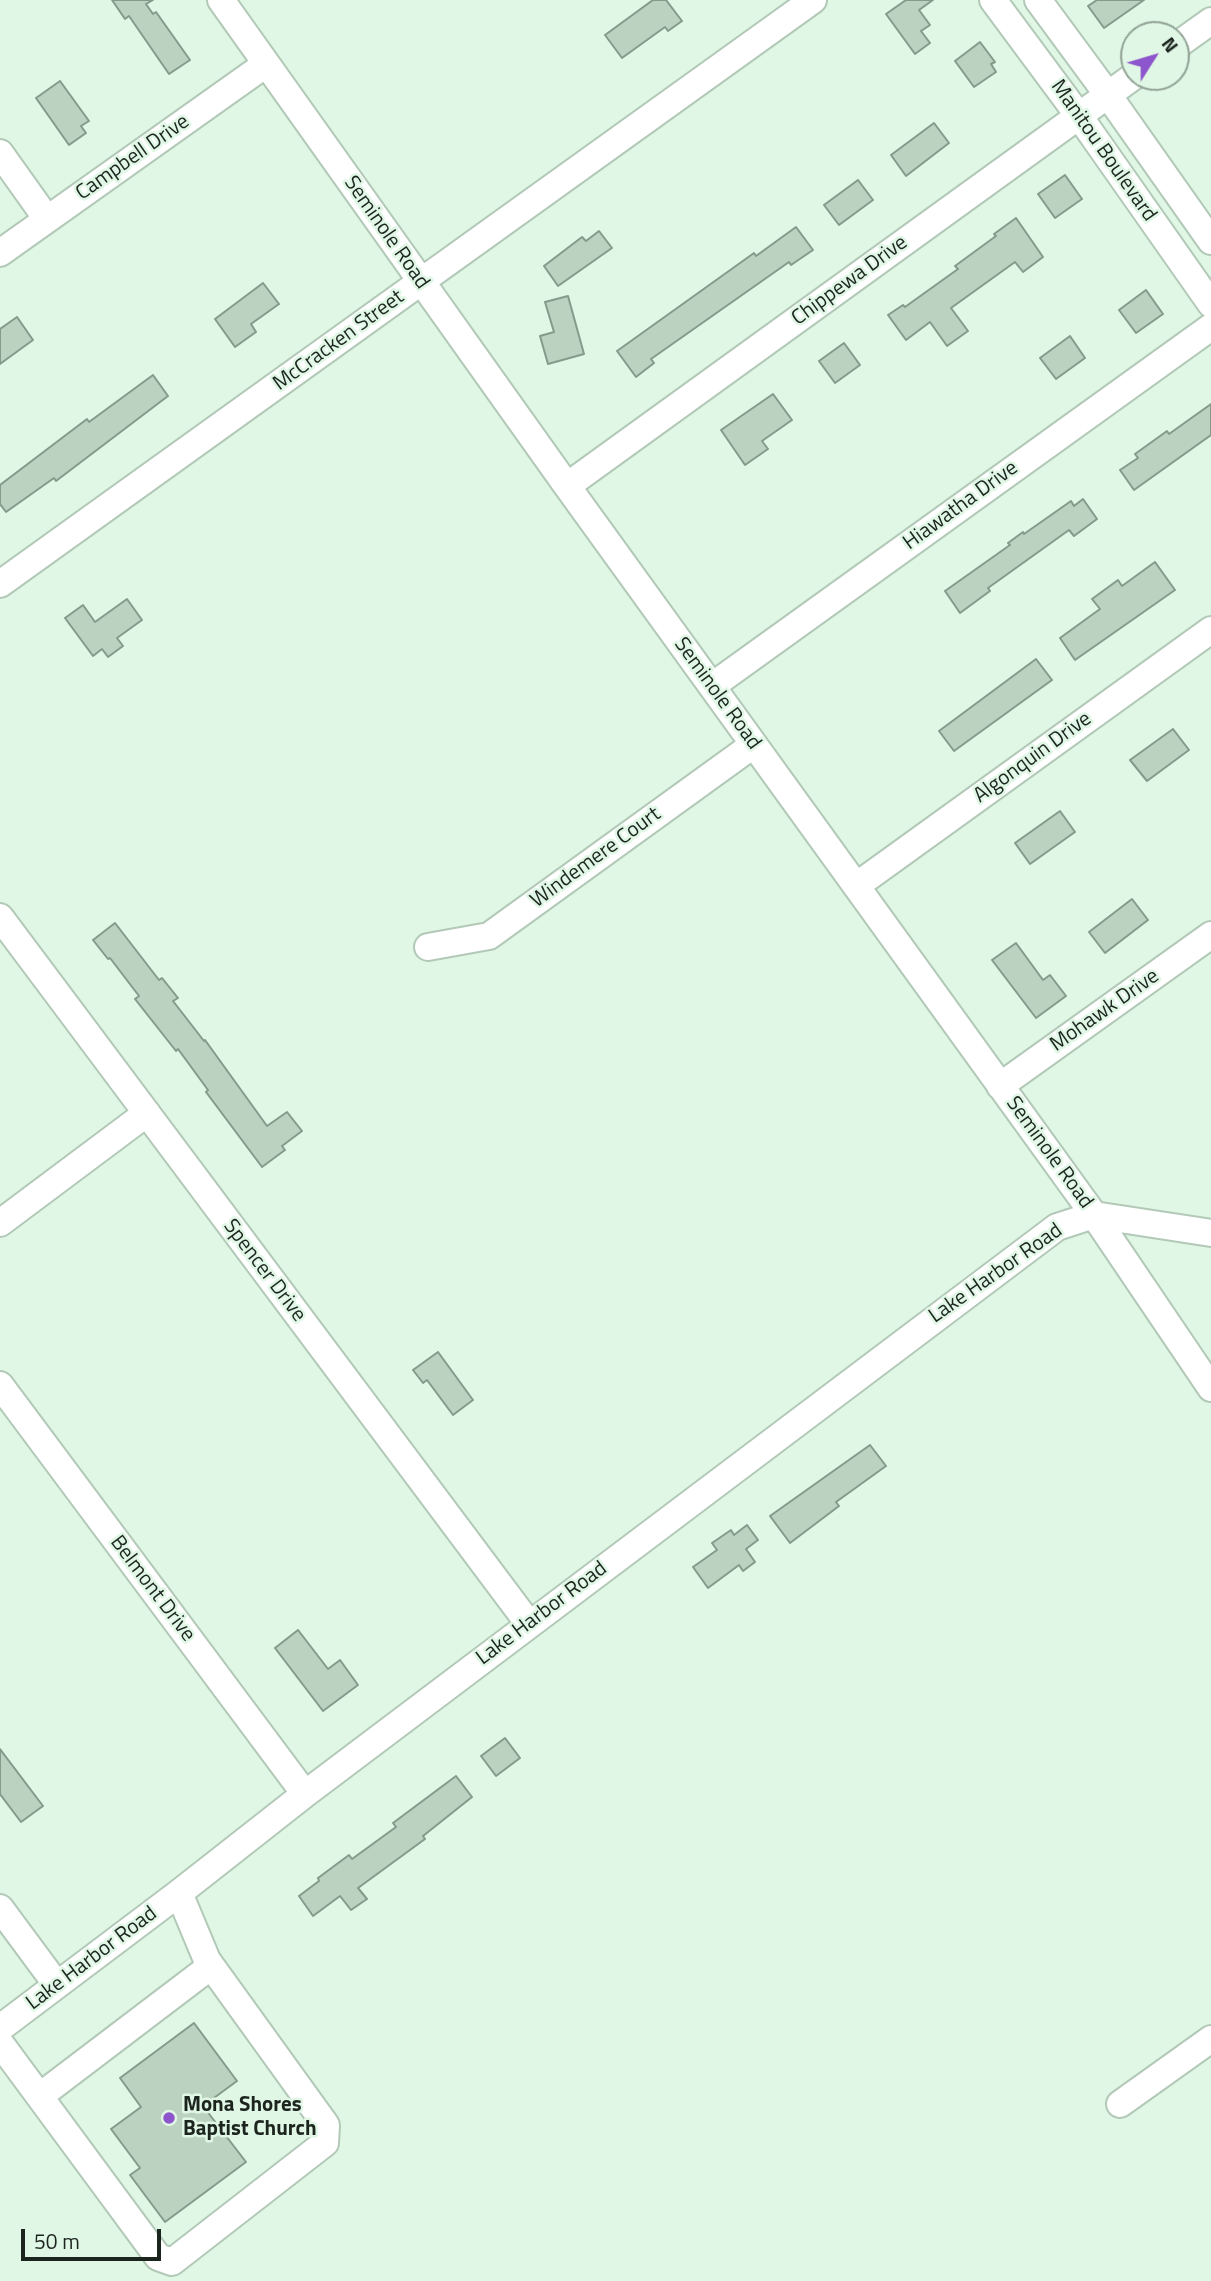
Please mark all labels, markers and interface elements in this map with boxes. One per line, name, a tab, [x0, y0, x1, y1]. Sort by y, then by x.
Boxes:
north arrow	[1120, 21, 1190, 91]
text: N	[1155, 30, 1186, 58]
street label: Manitou Boulevard	[1045, 75, 1161, 227]
street label: Campbell Drive	[72, 110, 194, 206]
street label: Seminole Road	[338, 172, 434, 294]
street label: Chippewa Drive	[787, 231, 913, 331]
street label: McCracken Street	[269, 285, 409, 397]
street label: Hiawatha Drive	[899, 456, 1023, 556]
street label: Seminole Road	[668, 633, 766, 755]
street label: Algonquin Drive	[969, 707, 1097, 809]
street label: Windemere Court	[526, 802, 666, 914]
street label: Mohawk Drive	[1046, 964, 1164, 1058]
street label: Seminole Road	[1000, 1092, 1098, 1214]
street label: Spencer Drive	[217, 1215, 311, 1327]
street label: Lake Harbor Road	[924, 1219, 1068, 1329]
street label: Belmont Drive	[104, 1531, 200, 1647]
street label: Lake Harbor Road	[472, 1557, 612, 1671]
street label: Lake Harbor Road	[22, 1902, 162, 2016]
place label: Mona Shores Baptist Church	[183, 2093, 317, 2143]
marker: Mona Shores Baptist Church	[161, 2110, 177, 2126]
scale bar	[24, 2214, 164, 2258]
text: 50 m	[34, 2225, 80, 2257]

